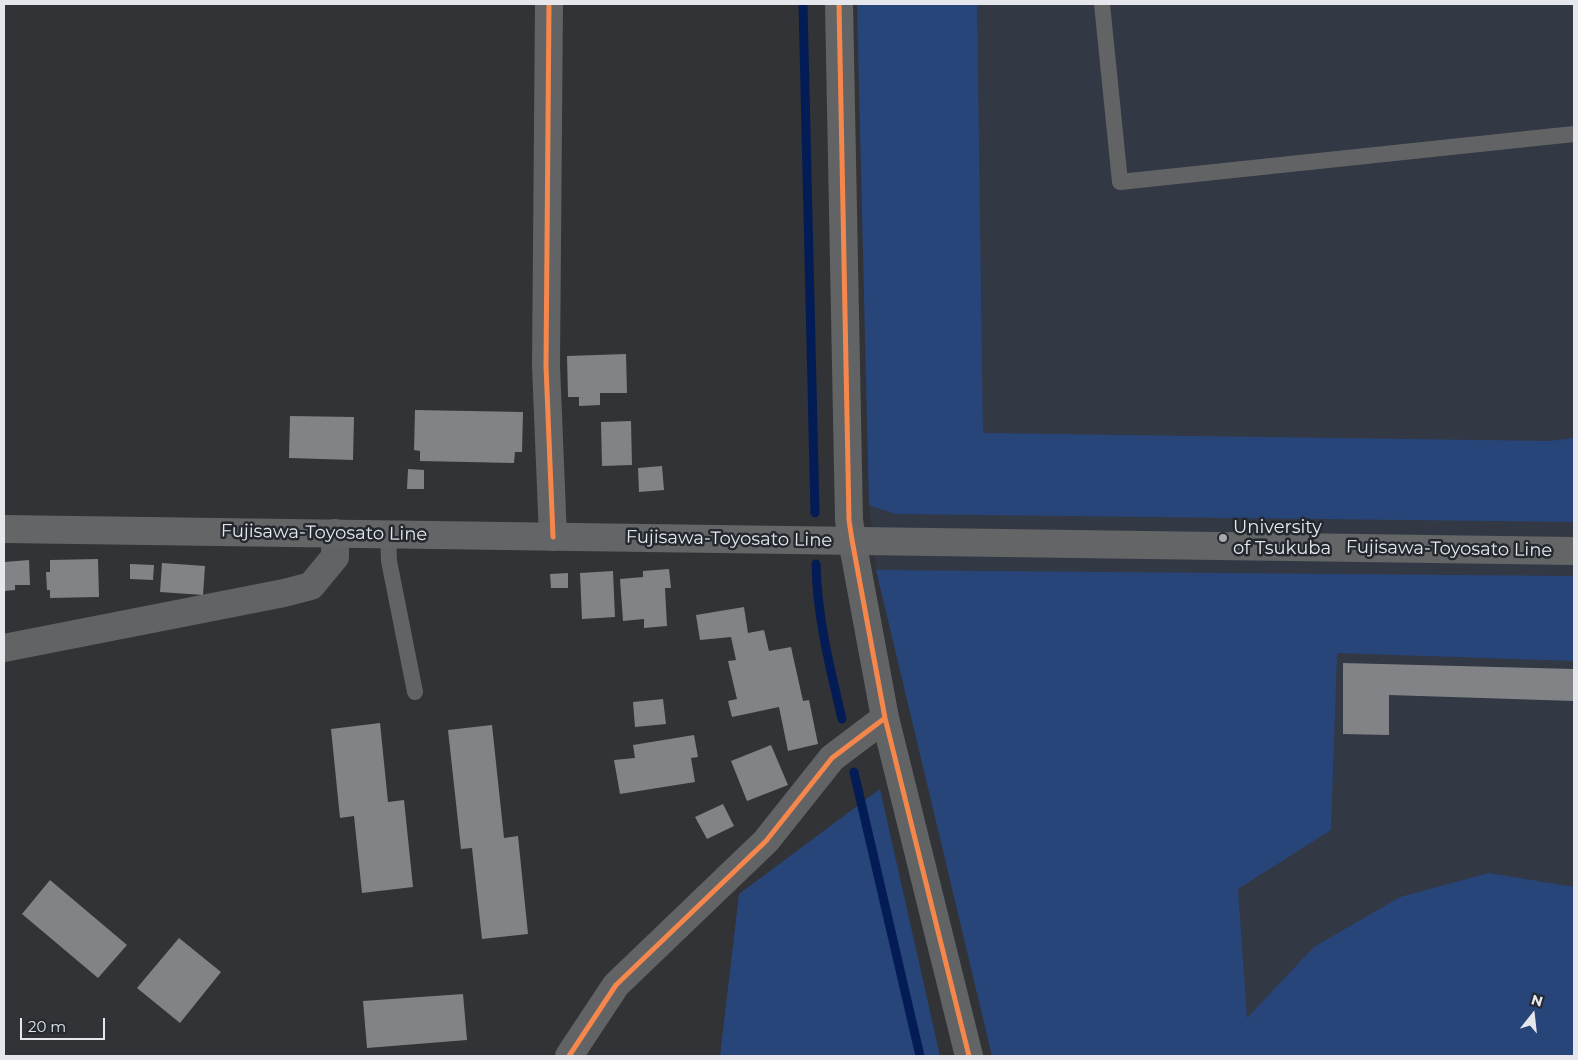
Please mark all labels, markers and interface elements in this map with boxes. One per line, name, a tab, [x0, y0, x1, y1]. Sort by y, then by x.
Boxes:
place label: University of Tsukuba	[1233, 517, 1331, 560]
street label: Fujisawa-Toyosato Line	[221, 520, 427, 546]
street label: Fujisawa-Toyosato Line	[626, 526, 832, 552]
marker: University of Tsukuba	[1217, 532, 1229, 544]
street label: Fujisawa-Toyosato Line	[1346, 536, 1552, 562]
north arrow	[1508, 990, 1558, 1040]
text: N	[1529, 990, 1545, 1011]
scale bar	[22, 1008, 108, 1040]
text: 20 m	[28, 1017, 66, 1036]

